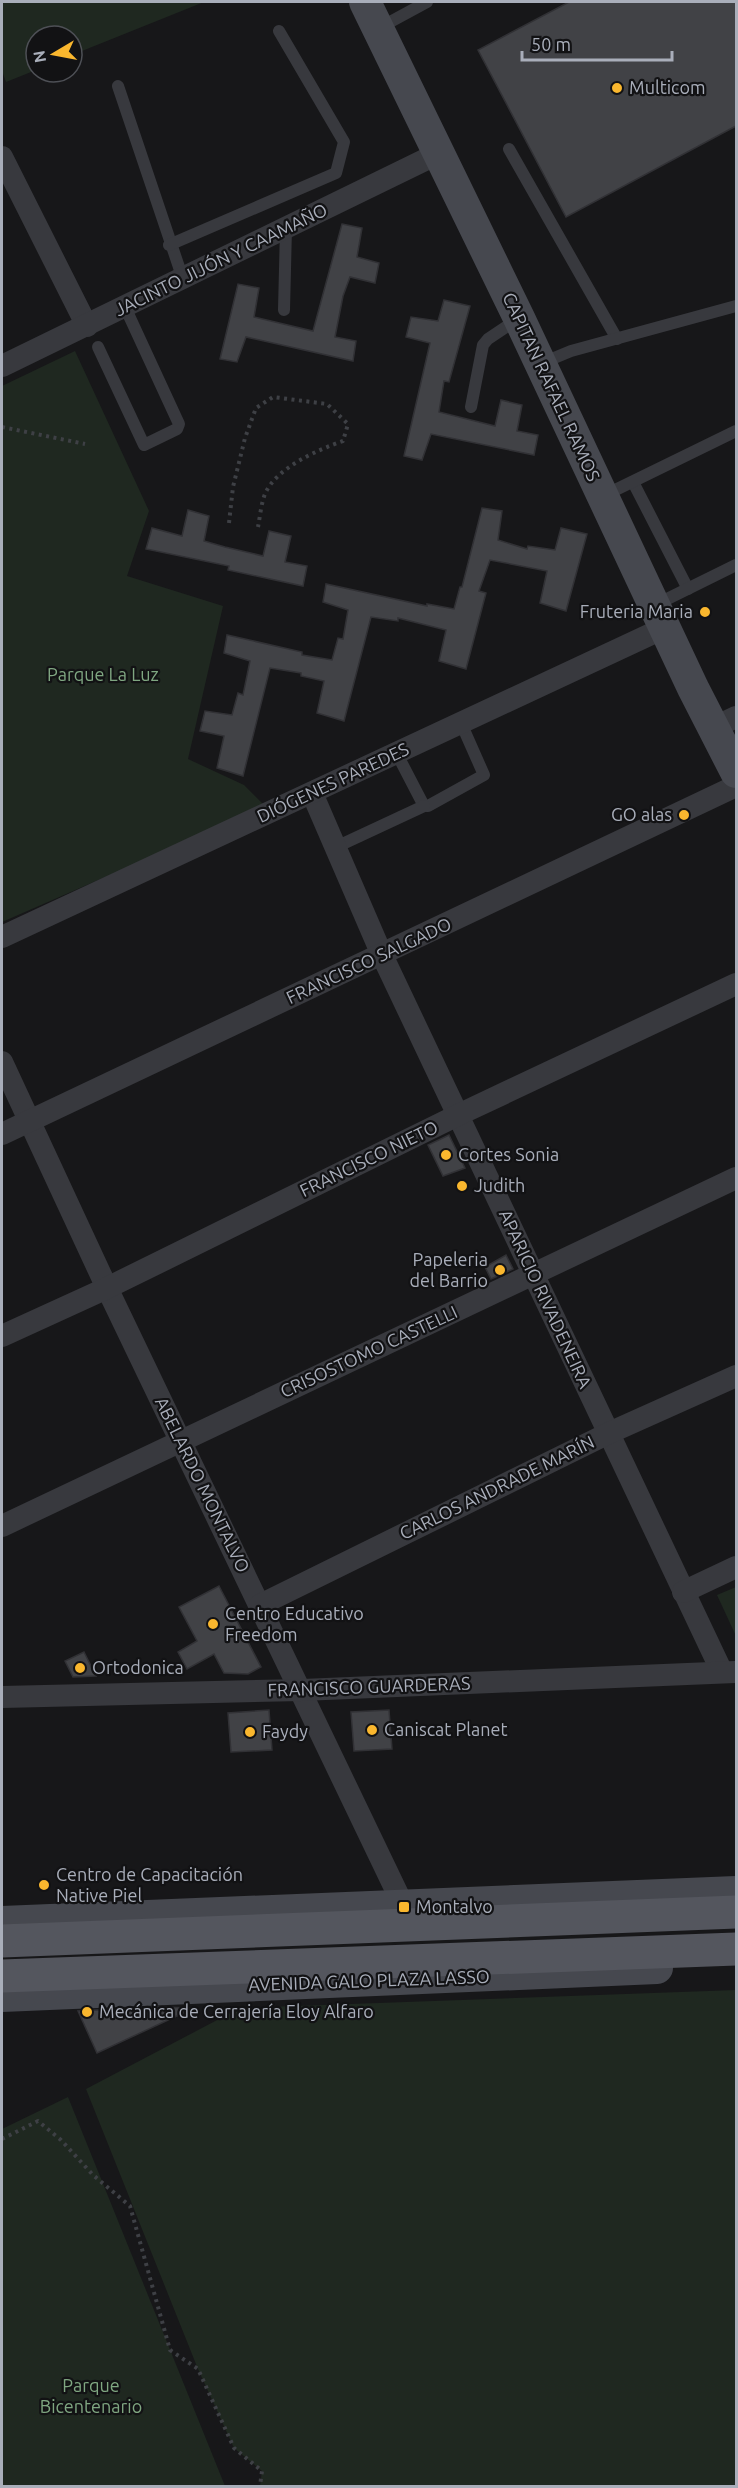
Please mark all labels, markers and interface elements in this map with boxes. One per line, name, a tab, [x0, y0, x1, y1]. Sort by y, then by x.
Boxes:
north arrow	[24, 24, 84, 84]
scale bar	[522, 24, 672, 62]
text: 50 m	[531, 34, 571, 54]
text: N	[29, 49, 49, 64]
place label: Multicom	[629, 77, 705, 97]
marker: Multicom	[610, 81, 624, 95]
street label: JACINTO JIJÓN Y CAAMAÑO	[111, 198, 330, 319]
street label: CAPITAN RAFAEL RAMOS	[499, 289, 605, 484]
place label: Fruteria Maria	[580, 601, 693, 621]
marker: Fruteria Maria	[698, 605, 712, 619]
park label: Parque La Luz	[47, 664, 159, 684]
street label: DIÓGENES PAREDES	[253, 737, 412, 826]
place label: GO alas	[611, 804, 672, 824]
marker: GO alas	[677, 808, 691, 822]
street label: FRANCISCO SALGADO	[283, 913, 454, 1007]
street label: FRANCISCO NIETO	[296, 1116, 441, 1200]
place label: Cortes Sonia	[458, 1144, 559, 1164]
marker: Cortes Sonia	[439, 1148, 453, 1162]
place label: Judith	[474, 1175, 525, 1195]
marker: Judith	[455, 1179, 469, 1193]
street label: APARICIO RIVADENEIRA	[496, 1206, 596, 1391]
place label: Papeleria del Barrio	[409, 1249, 488, 1290]
marker: Papeleria del Barrio	[493, 1263, 507, 1277]
street label: CRISOSTOMO CASTELLI	[277, 1301, 460, 1401]
street label: ABELARDO MONTALVO	[152, 1394, 254, 1575]
street label: CARLOS ANDRADE MARÍN	[395, 1430, 597, 1543]
place label: Centro Educativo Freedom	[225, 1603, 364, 1644]
marker: Centro Educativo Freedom	[206, 1617, 220, 1631]
place label: Ortodonica	[92, 1657, 184, 1677]
marker: Ortodonica	[73, 1661, 87, 1675]
street label: FRANCISCO GUARDERAS	[267, 1672, 471, 1700]
place label: Caniscat Planet	[384, 1719, 508, 1739]
place label: Faydy	[262, 1721, 308, 1741]
marker: Caniscat Planet	[365, 1723, 379, 1737]
marker: Faydy	[243, 1725, 257, 1739]
place label: Centro de Capacitación Native Piel	[56, 1864, 243, 1905]
marker: Centro de Capacitación Native Piel	[37, 1878, 51, 1892]
place label: Montalvo	[416, 1896, 493, 1916]
marker: Montalvo	[397, 1900, 411, 1914]
street label: AVENIDA GALO PLAZA LASSO	[248, 1966, 490, 1994]
place label: Mecánica de Cerrajería Eloy Alfaro	[99, 2001, 374, 2021]
marker: Mecánica de Cerrajería Eloy Alfaro	[80, 2005, 94, 2019]
park label: Parque Bicentenario	[40, 2375, 142, 2416]

